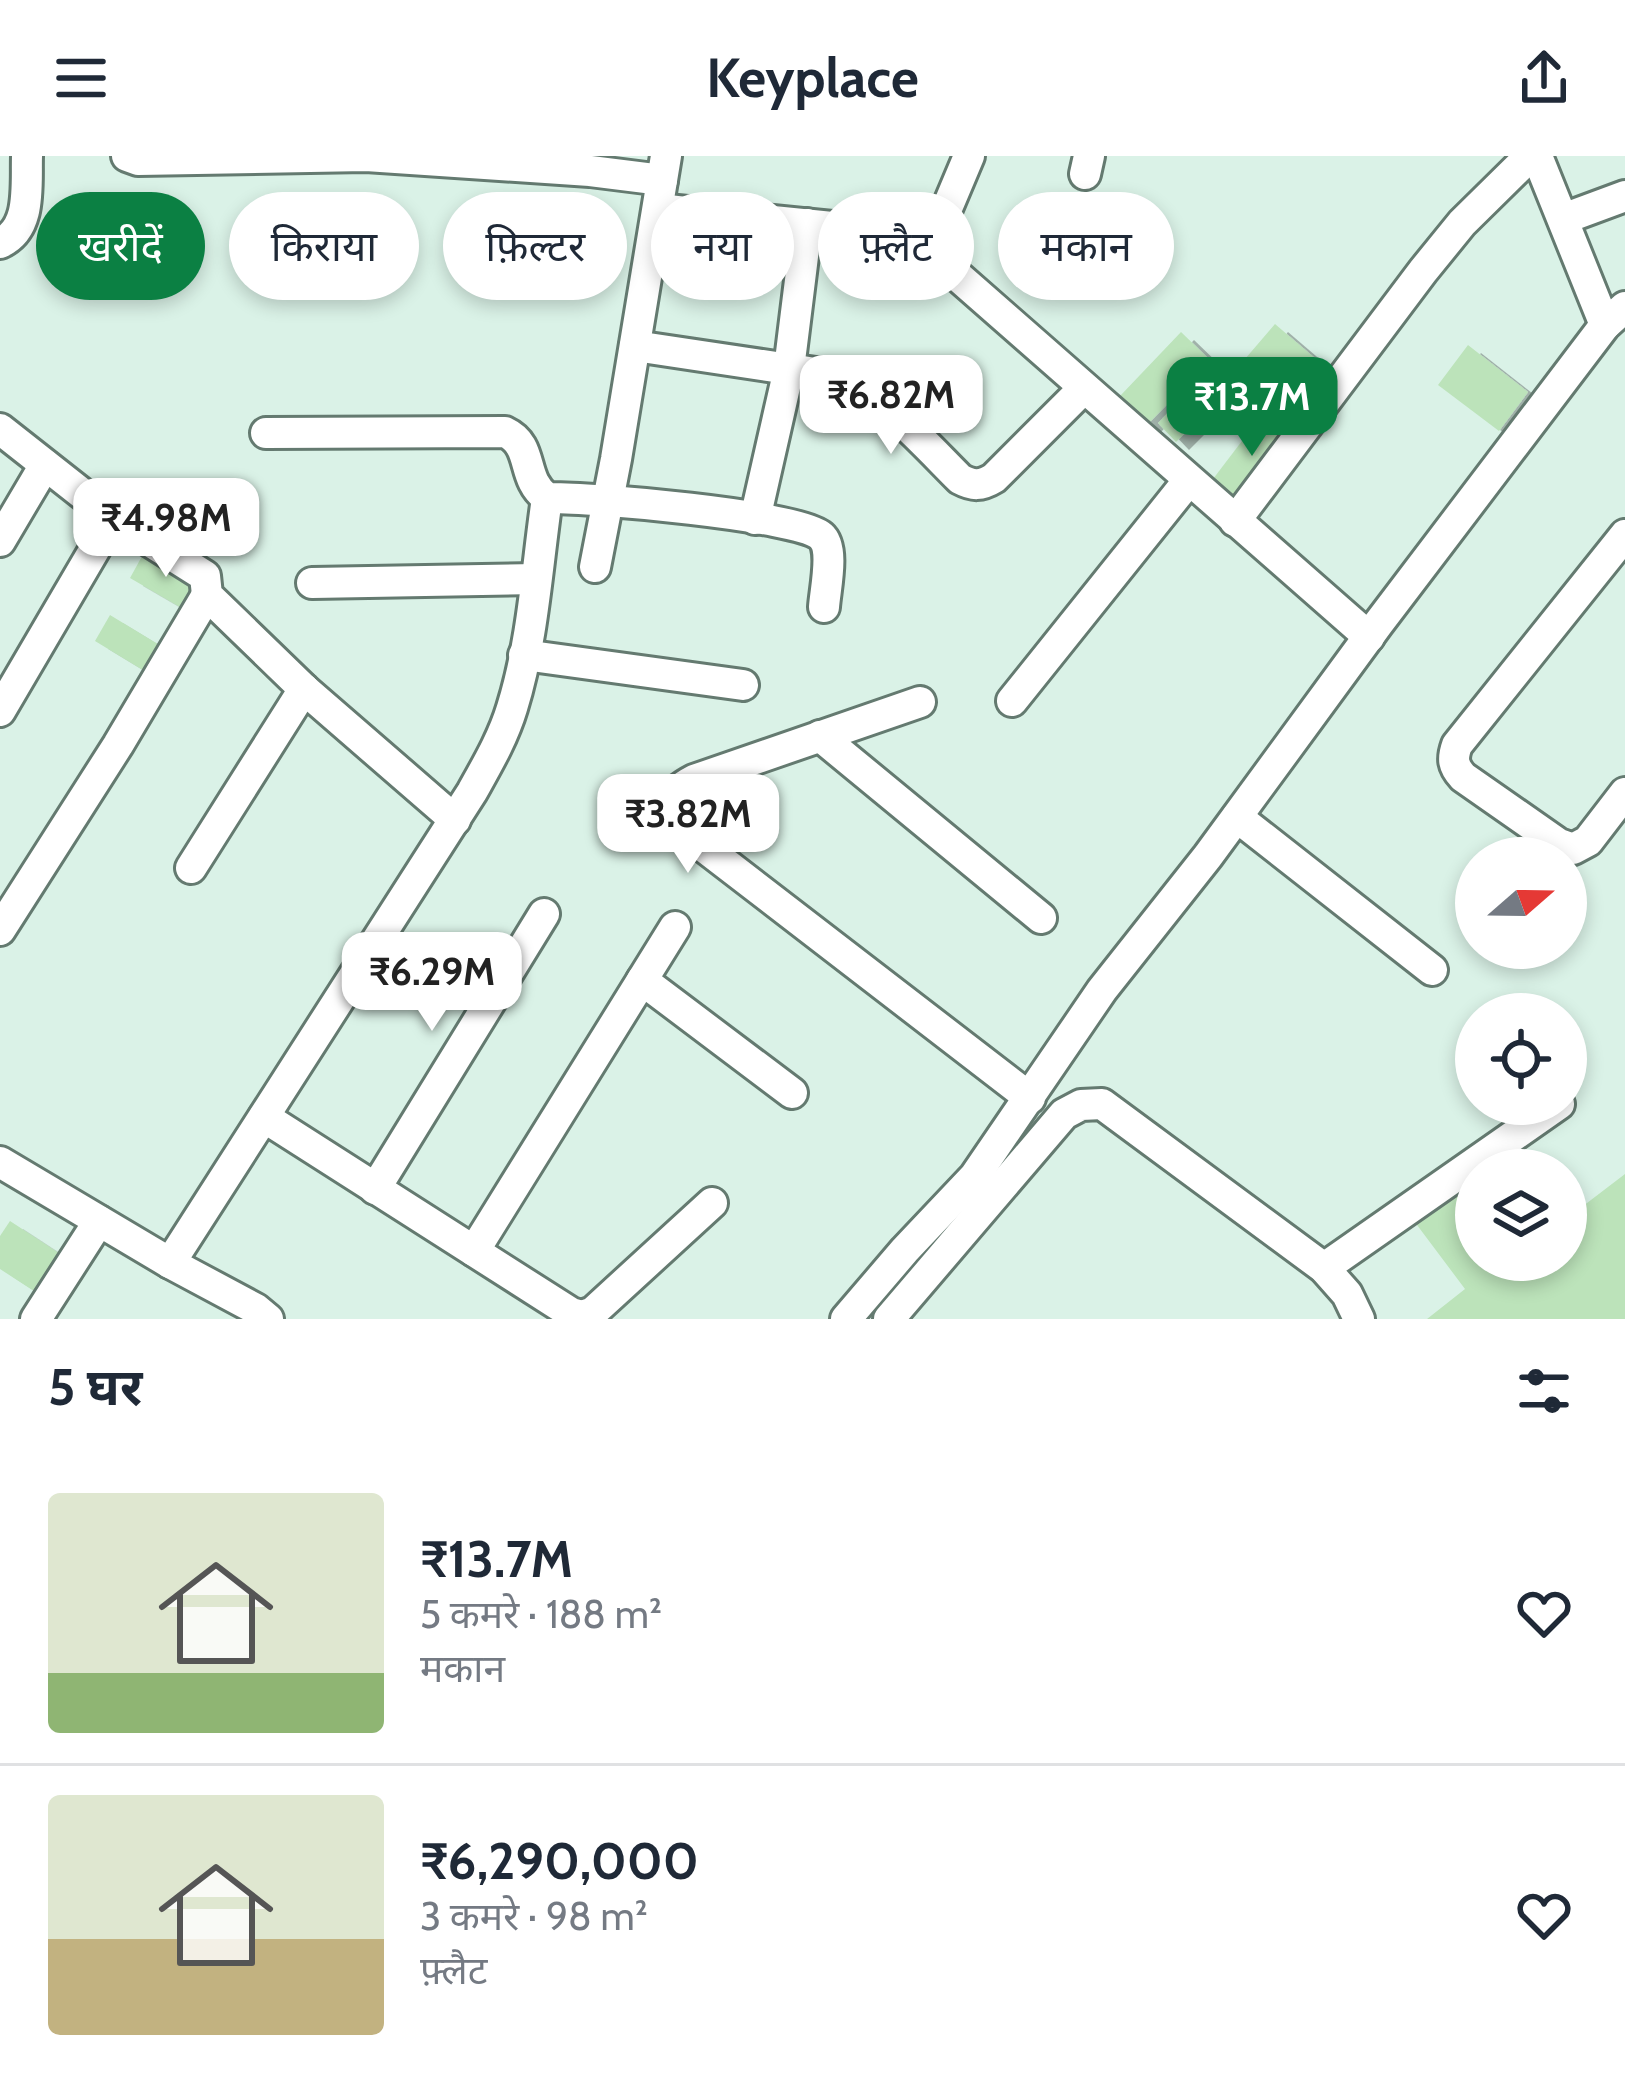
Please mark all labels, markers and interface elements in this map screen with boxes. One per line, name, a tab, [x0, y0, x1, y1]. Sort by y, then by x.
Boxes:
icon: menu	[48, 45, 114, 111]
text: Keyplace	[706, 45, 919, 111]
icon: share	[1511, 45, 1577, 111]
chip: खरीदें	[36, 192, 205, 300]
chip: किराया	[229, 192, 419, 300]
chip: फ़िल्टर	[443, 192, 627, 300]
chip: नया	[651, 192, 794, 300]
chip: फ़्लैट	[818, 192, 974, 300]
chip: मकान	[998, 192, 1174, 300]
pin: ₹6.82M	[793, 355, 989, 457]
pin: ₹13.7M	[1154, 357, 1350, 459]
text: ₹6.82M	[827, 370, 955, 418]
text: ₹13.7M	[1194, 372, 1310, 420]
pin: ₹4.98M	[68, 478, 264, 580]
text: ₹4.98M	[100, 493, 232, 541]
pin: ₹3.82M	[590, 774, 786, 876]
text: ₹3.82M	[624, 789, 752, 837]
north arrow	[1455, 837, 1587, 969]
map controls	[1455, 837, 1587, 1281]
pin: ₹6.29M	[334, 932, 530, 1034]
text: ₹6.29M	[369, 947, 495, 995]
button: locate	[1455, 993, 1587, 1125]
button: layers	[1455, 1149, 1587, 1281]
text: 5 घर	[48, 1356, 142, 1418]
icon: filters	[1511, 1358, 1577, 1424]
text: ₹13.7M	[420, 1528, 573, 1590]
icon: home	[144, 1541, 288, 1685]
icon: heart	[1511, 1580, 1577, 1646]
text: 5 कमरे · 188 m²	[420, 1590, 662, 1638]
text: मकान	[420, 1644, 505, 1692]
text: ₹6,290,000	[420, 1830, 699, 1892]
icon: home	[144, 1843, 288, 1987]
icon: heart	[1511, 1882, 1577, 1948]
text: 3 कमरे · 98 m²	[420, 1892, 648, 1940]
text: फ़्लैट	[420, 1946, 487, 1994]

